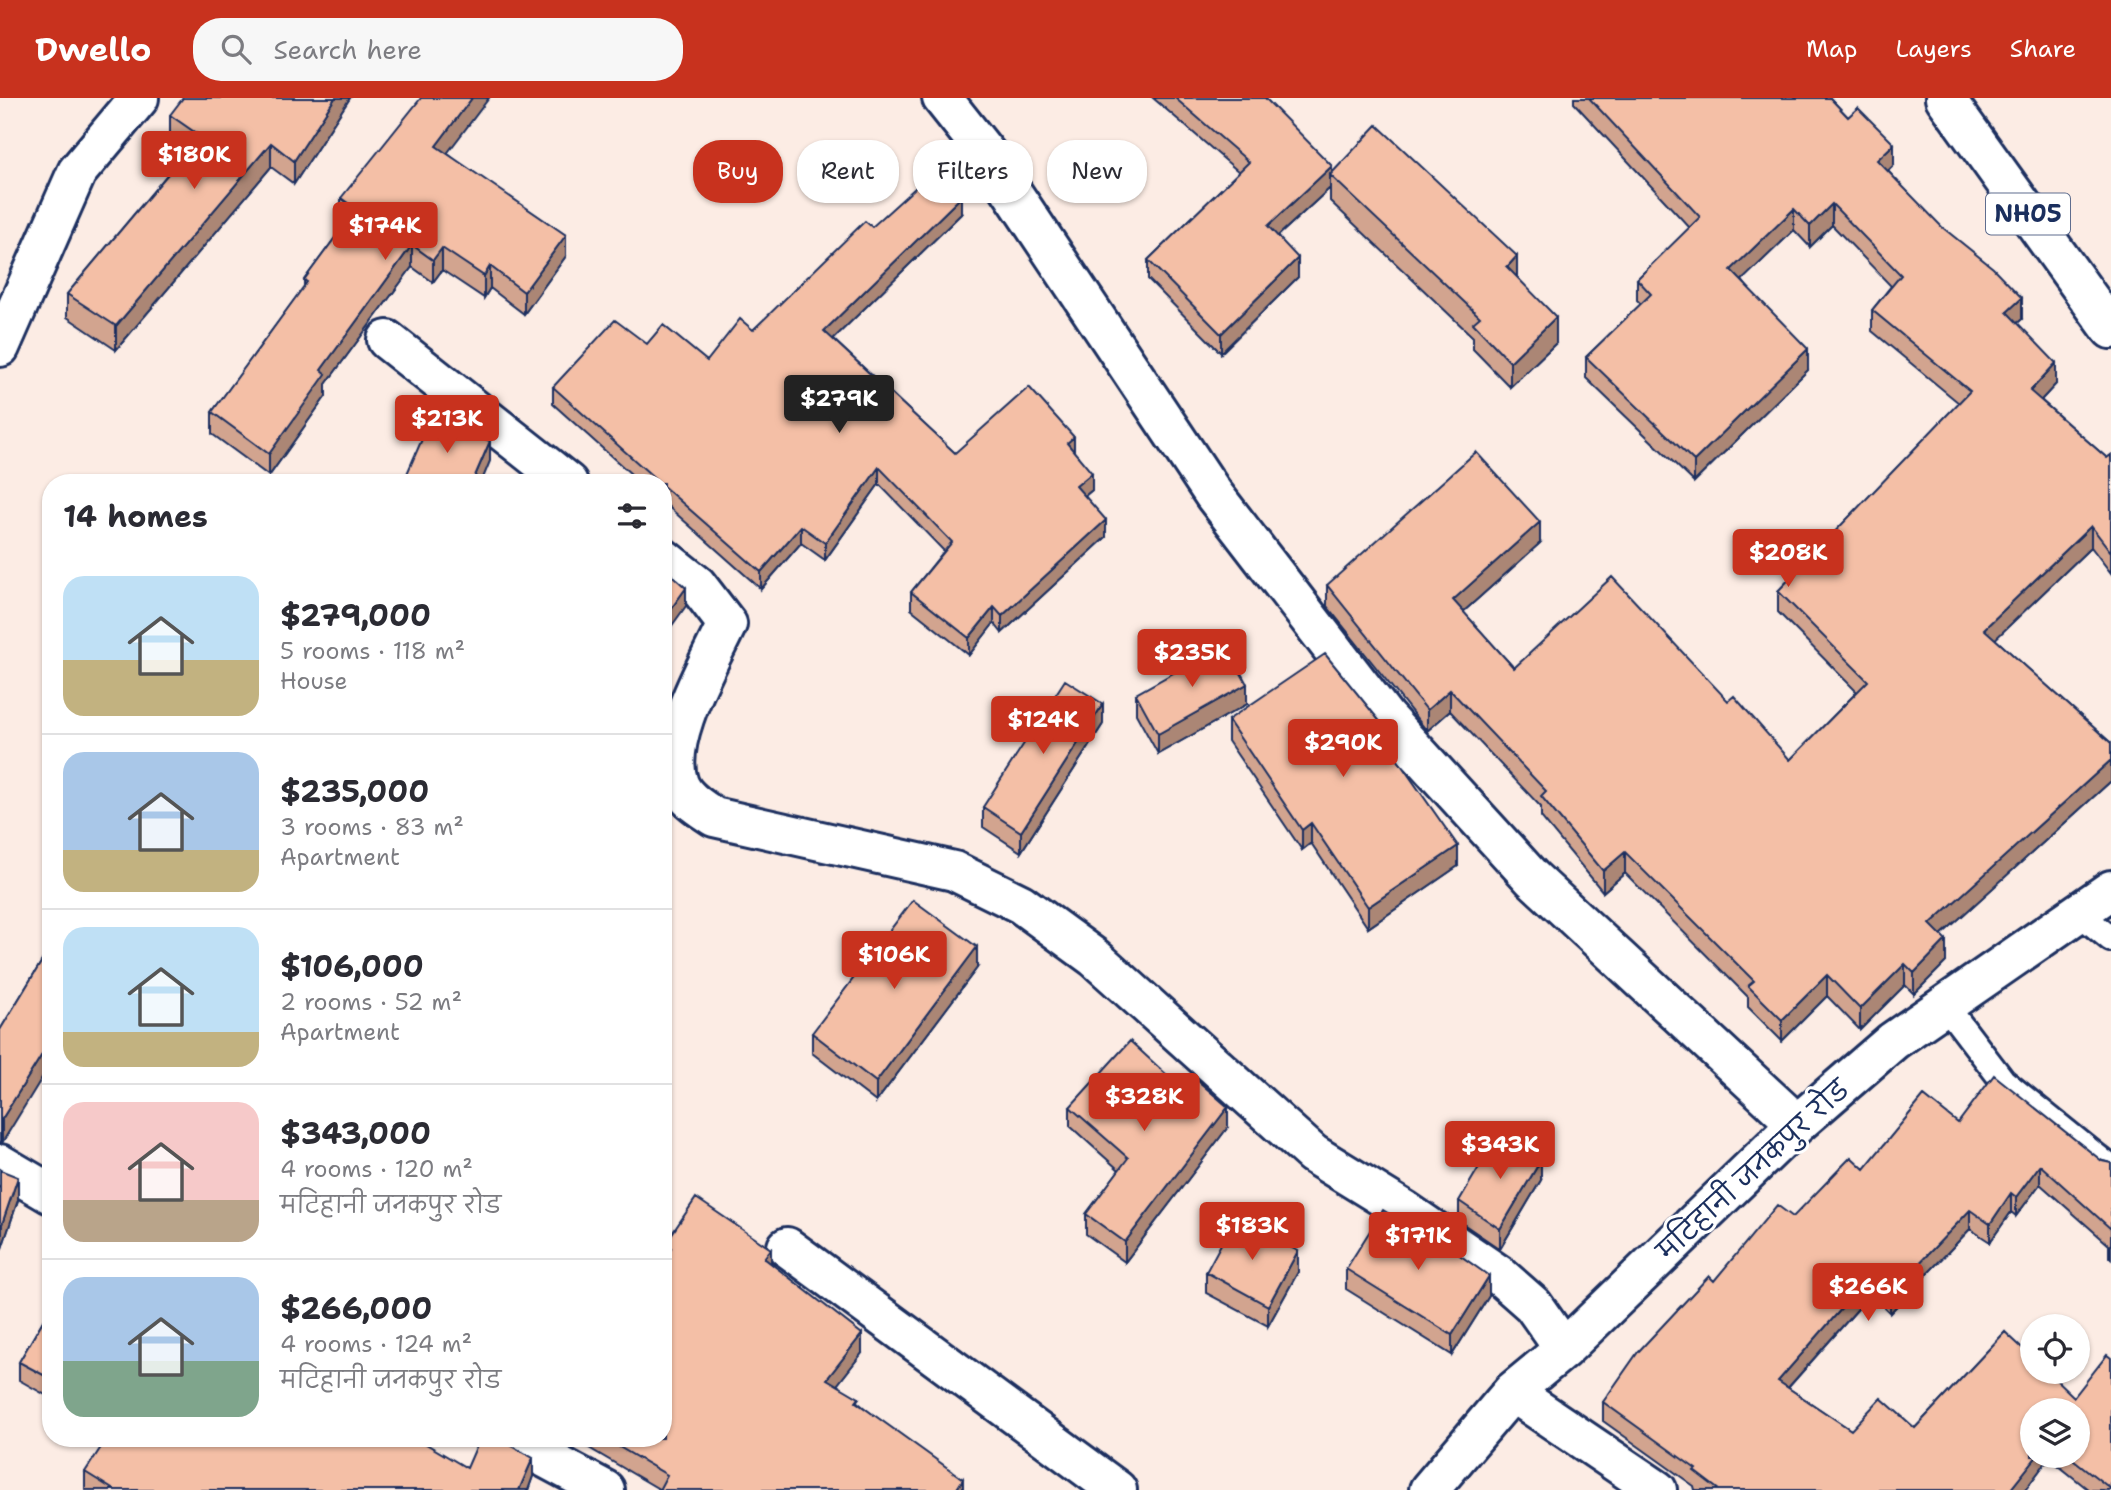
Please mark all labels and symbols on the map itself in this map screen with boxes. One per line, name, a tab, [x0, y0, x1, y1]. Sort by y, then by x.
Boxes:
pin: $180K	[145, 132, 243, 191]
road number: NH05	[1986, 194, 2070, 234]
pin: $174K	[336, 202, 434, 262]
pin: $279K	[790, 376, 888, 435]
pin: $213K	[398, 396, 496, 455]
pin: $208K	[1739, 530, 1837, 589]
pin: $235K	[1143, 630, 1241, 689]
pin: $124K	[994, 696, 1092, 756]
pin: $290K	[1294, 720, 1392, 779]
pin: $106K	[845, 932, 943, 991]
street label: मटिहानी जनकपुर रोड	[1646, 1069, 1859, 1271]
pin: $328K	[1095, 1074, 1193, 1133]
pin: $343K	[1451, 1122, 1549, 1181]
pin: $183K	[1203, 1202, 1301, 1262]
pin: $171K	[1369, 1212, 1467, 1272]
pin: $266K	[1819, 1264, 1917, 1323]

